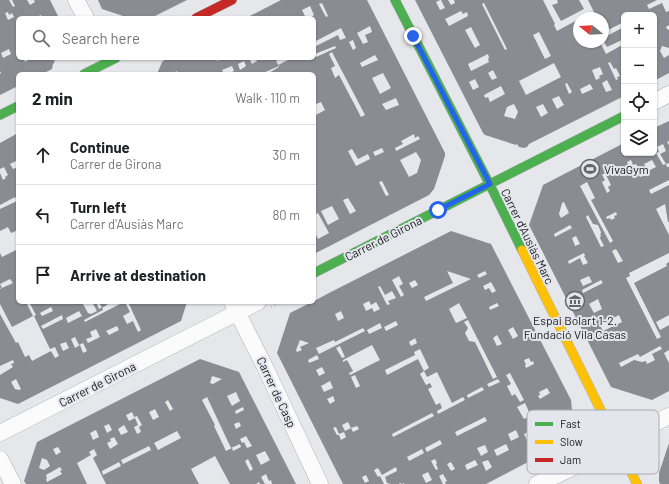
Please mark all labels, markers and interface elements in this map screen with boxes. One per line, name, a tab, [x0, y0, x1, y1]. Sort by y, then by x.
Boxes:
north arrow	[573, 12, 609, 48]
map controls	[621, 12, 657, 156]
button: +	[621, 12, 657, 48]
search box	[16, 16, 316, 60]
icon: search	[30, 27, 52, 49]
route end	[404, 27, 422, 45]
text: Search here	[62, 29, 140, 47]
button: −	[621, 48, 657, 84]
button: locate	[621, 84, 657, 120]
text: 2 min	[32, 88, 73, 108]
text: Walk · 110 m	[235, 90, 300, 106]
button: layers	[621, 120, 657, 156]
text: Continue	[70, 138, 130, 156]
icon: ahead	[32, 144, 54, 166]
text: 30 m	[273, 147, 300, 163]
text: Carrer de Girona	[70, 156, 161, 172]
sports icon: VivaGym	[579, 158, 601, 180]
place label: VivaGym	[604, 162, 649, 176]
street label: Carrer d'Ausiàs Marc	[499, 186, 557, 286]
text: Turn left	[70, 198, 126, 216]
route start	[429, 201, 447, 219]
icon: left	[32, 204, 54, 226]
text: 80 m	[273, 207, 300, 223]
street label: Carrer de Girona	[342, 213, 424, 263]
text: Carrer d'Ausiàs Marc	[70, 216, 183, 232]
icon: arrive	[32, 264, 54, 286]
text: Arrive at destination	[70, 266, 206, 284]
museum icon: Espai Bolart 1-2. Fundació Vila Casas	[564, 290, 586, 312]
place label: Espai Bolart 1-2. Fundació Vila Casas	[524, 313, 627, 341]
street label: Carrer de Casp	[255, 354, 299, 430]
street label: Carrer de Girona	[56, 359, 138, 409]
legend	[527, 410, 659, 474]
text: Fast	[560, 417, 581, 430]
text: Slow	[560, 435, 583, 448]
text: Jam	[560, 453, 581, 466]

